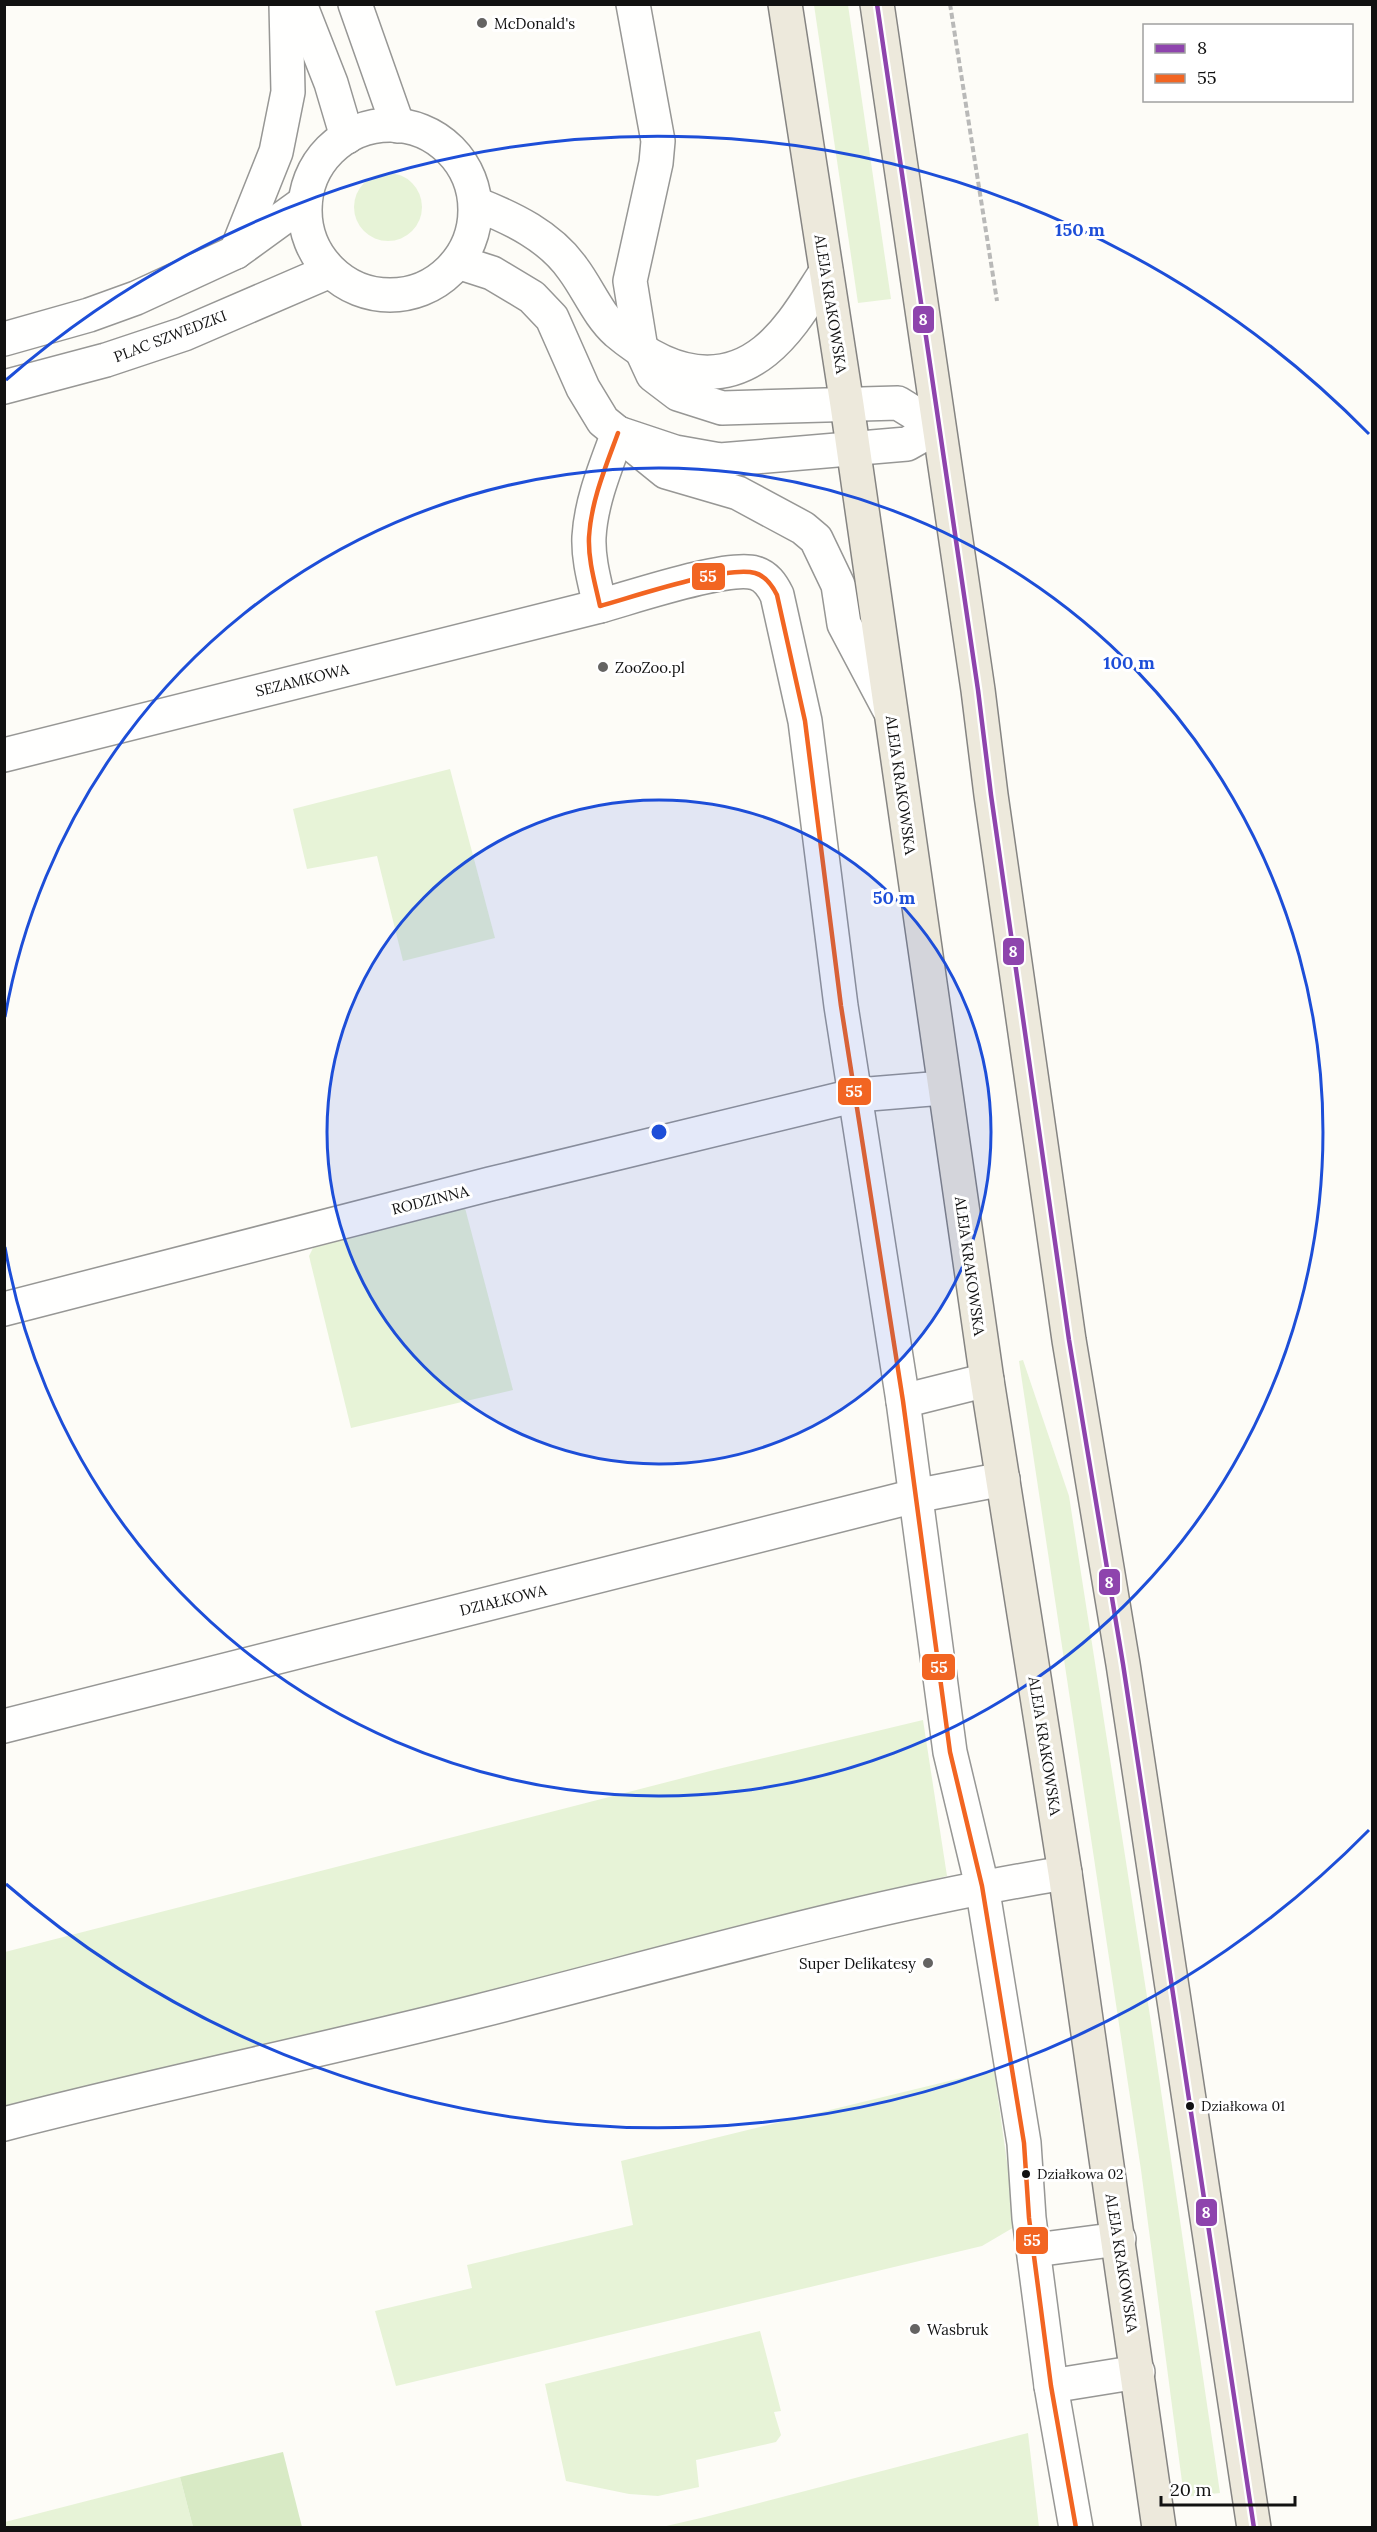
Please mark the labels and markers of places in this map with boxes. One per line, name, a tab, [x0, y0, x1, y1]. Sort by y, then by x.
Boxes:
place label: McDonald's	[494, 14, 575, 33]
marker: McDonald's	[475, 16, 489, 30]
place label: ZooZoo.pl	[615, 658, 685, 677]
marker: ZooZoo.pl	[596, 660, 610, 674]
centre of rings	[649, 1122, 669, 1142]
place label: Super Delikatesy	[799, 1954, 916, 1973]
marker: Super Delikatesy	[921, 1956, 935, 1970]
place label: Działkowa 01	[1201, 2097, 1285, 2115]
marker: Działkowa 01	[1184, 2100, 1196, 2112]
place label: Działkowa 02	[1037, 2165, 1124, 2183]
marker: Działkowa 02	[1020, 2168, 1032, 2180]
place label: Wasbruk	[927, 2320, 988, 2339]
marker: Wasbruk	[908, 2322, 922, 2336]

